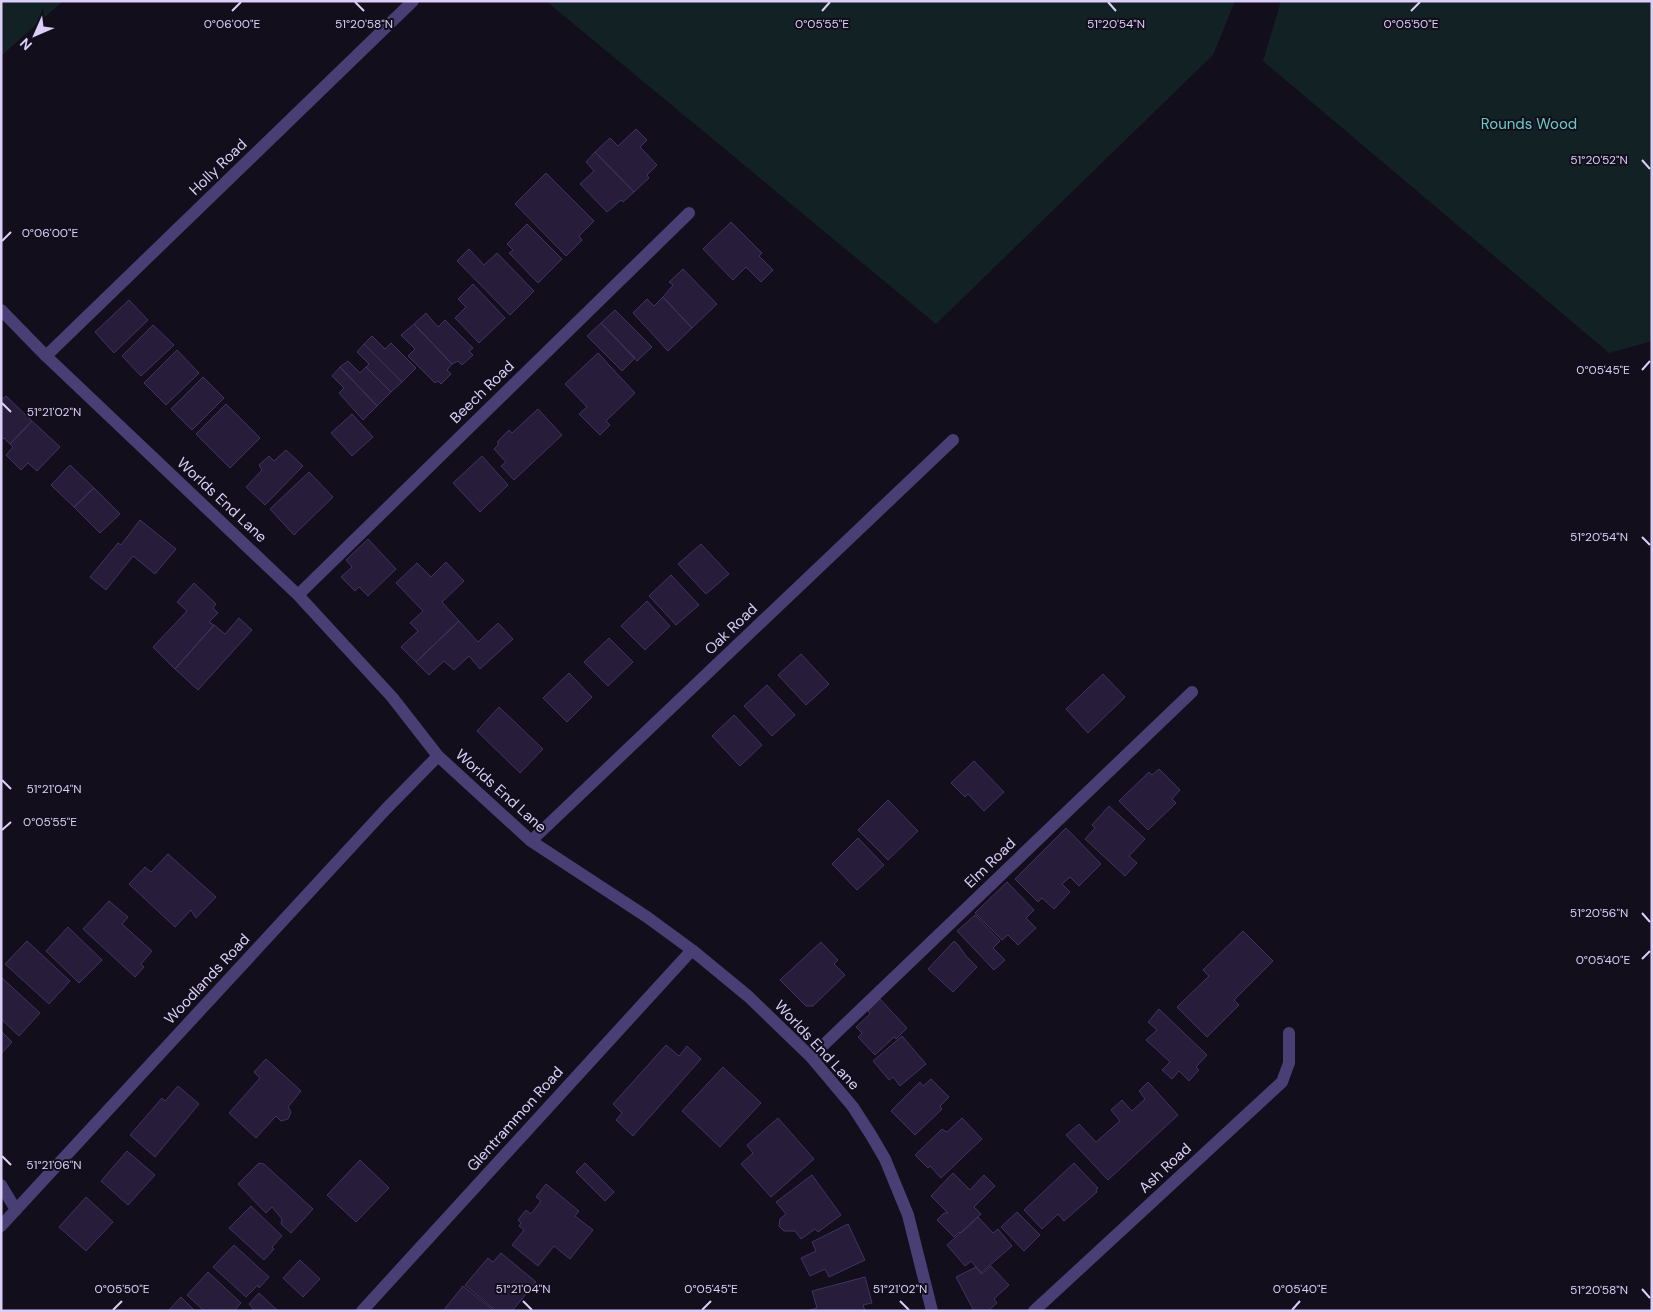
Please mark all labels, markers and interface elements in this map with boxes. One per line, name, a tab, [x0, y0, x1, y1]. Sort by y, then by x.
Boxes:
north arrow	[10, 10, 60, 60]
text: 0°06'00"E	[204, 16, 261, 32]
text: 51°20'58"N	[335, 16, 393, 32]
text: 0°05'55"E	[795, 16, 849, 32]
text: 51°20'54"N	[1087, 16, 1145, 32]
text: 0°05'50"E	[1384, 16, 1439, 32]
text: N	[16, 34, 36, 54]
park label: Rounds Wood	[1481, 114, 1577, 134]
street label: Holly Road	[185, 134, 251, 200]
text: 51°20'52"N	[1570, 152, 1628, 168]
text: 0°06'00"E	[22, 225, 79, 241]
street label: Beech Road	[445, 356, 519, 428]
text: 0°05'45"E	[1576, 362, 1630, 378]
text: 51°21'02"N	[27, 404, 81, 420]
street label: Worlds End Lane	[173, 453, 271, 547]
text: 51°20'54"N	[1570, 529, 1628, 545]
street label: Oak Road	[700, 599, 762, 659]
street label: Worlds End Lane	[451, 745, 551, 837]
text: 51°21'04"N	[26, 781, 82, 797]
text: 0°05'55"E	[23, 814, 77, 830]
street label: Elm Road	[960, 834, 1020, 892]
text: 51°20'56"N	[1570, 905, 1628, 921]
street label: Woodlands Road	[160, 929, 254, 1029]
text: 0°05'40"E	[1576, 952, 1631, 968]
street label: Worlds End Lane	[770, 996, 864, 1094]
street label: Glentrammon Road	[463, 1062, 567, 1176]
street label: Ash Road	[1134, 1139, 1196, 1197]
text: 51°21'06"N	[26, 1157, 82, 1173]
text: 0°05'50"E	[95, 1281, 150, 1297]
text: 51°21'04"N	[495, 1281, 551, 1297]
text: 0°05'45"E	[684, 1281, 738, 1297]
text: 51°21'02"N	[873, 1281, 927, 1297]
text: 0°05'40"E	[1273, 1281, 1328, 1297]
text: 51°20'58"N	[1570, 1282, 1628, 1298]

